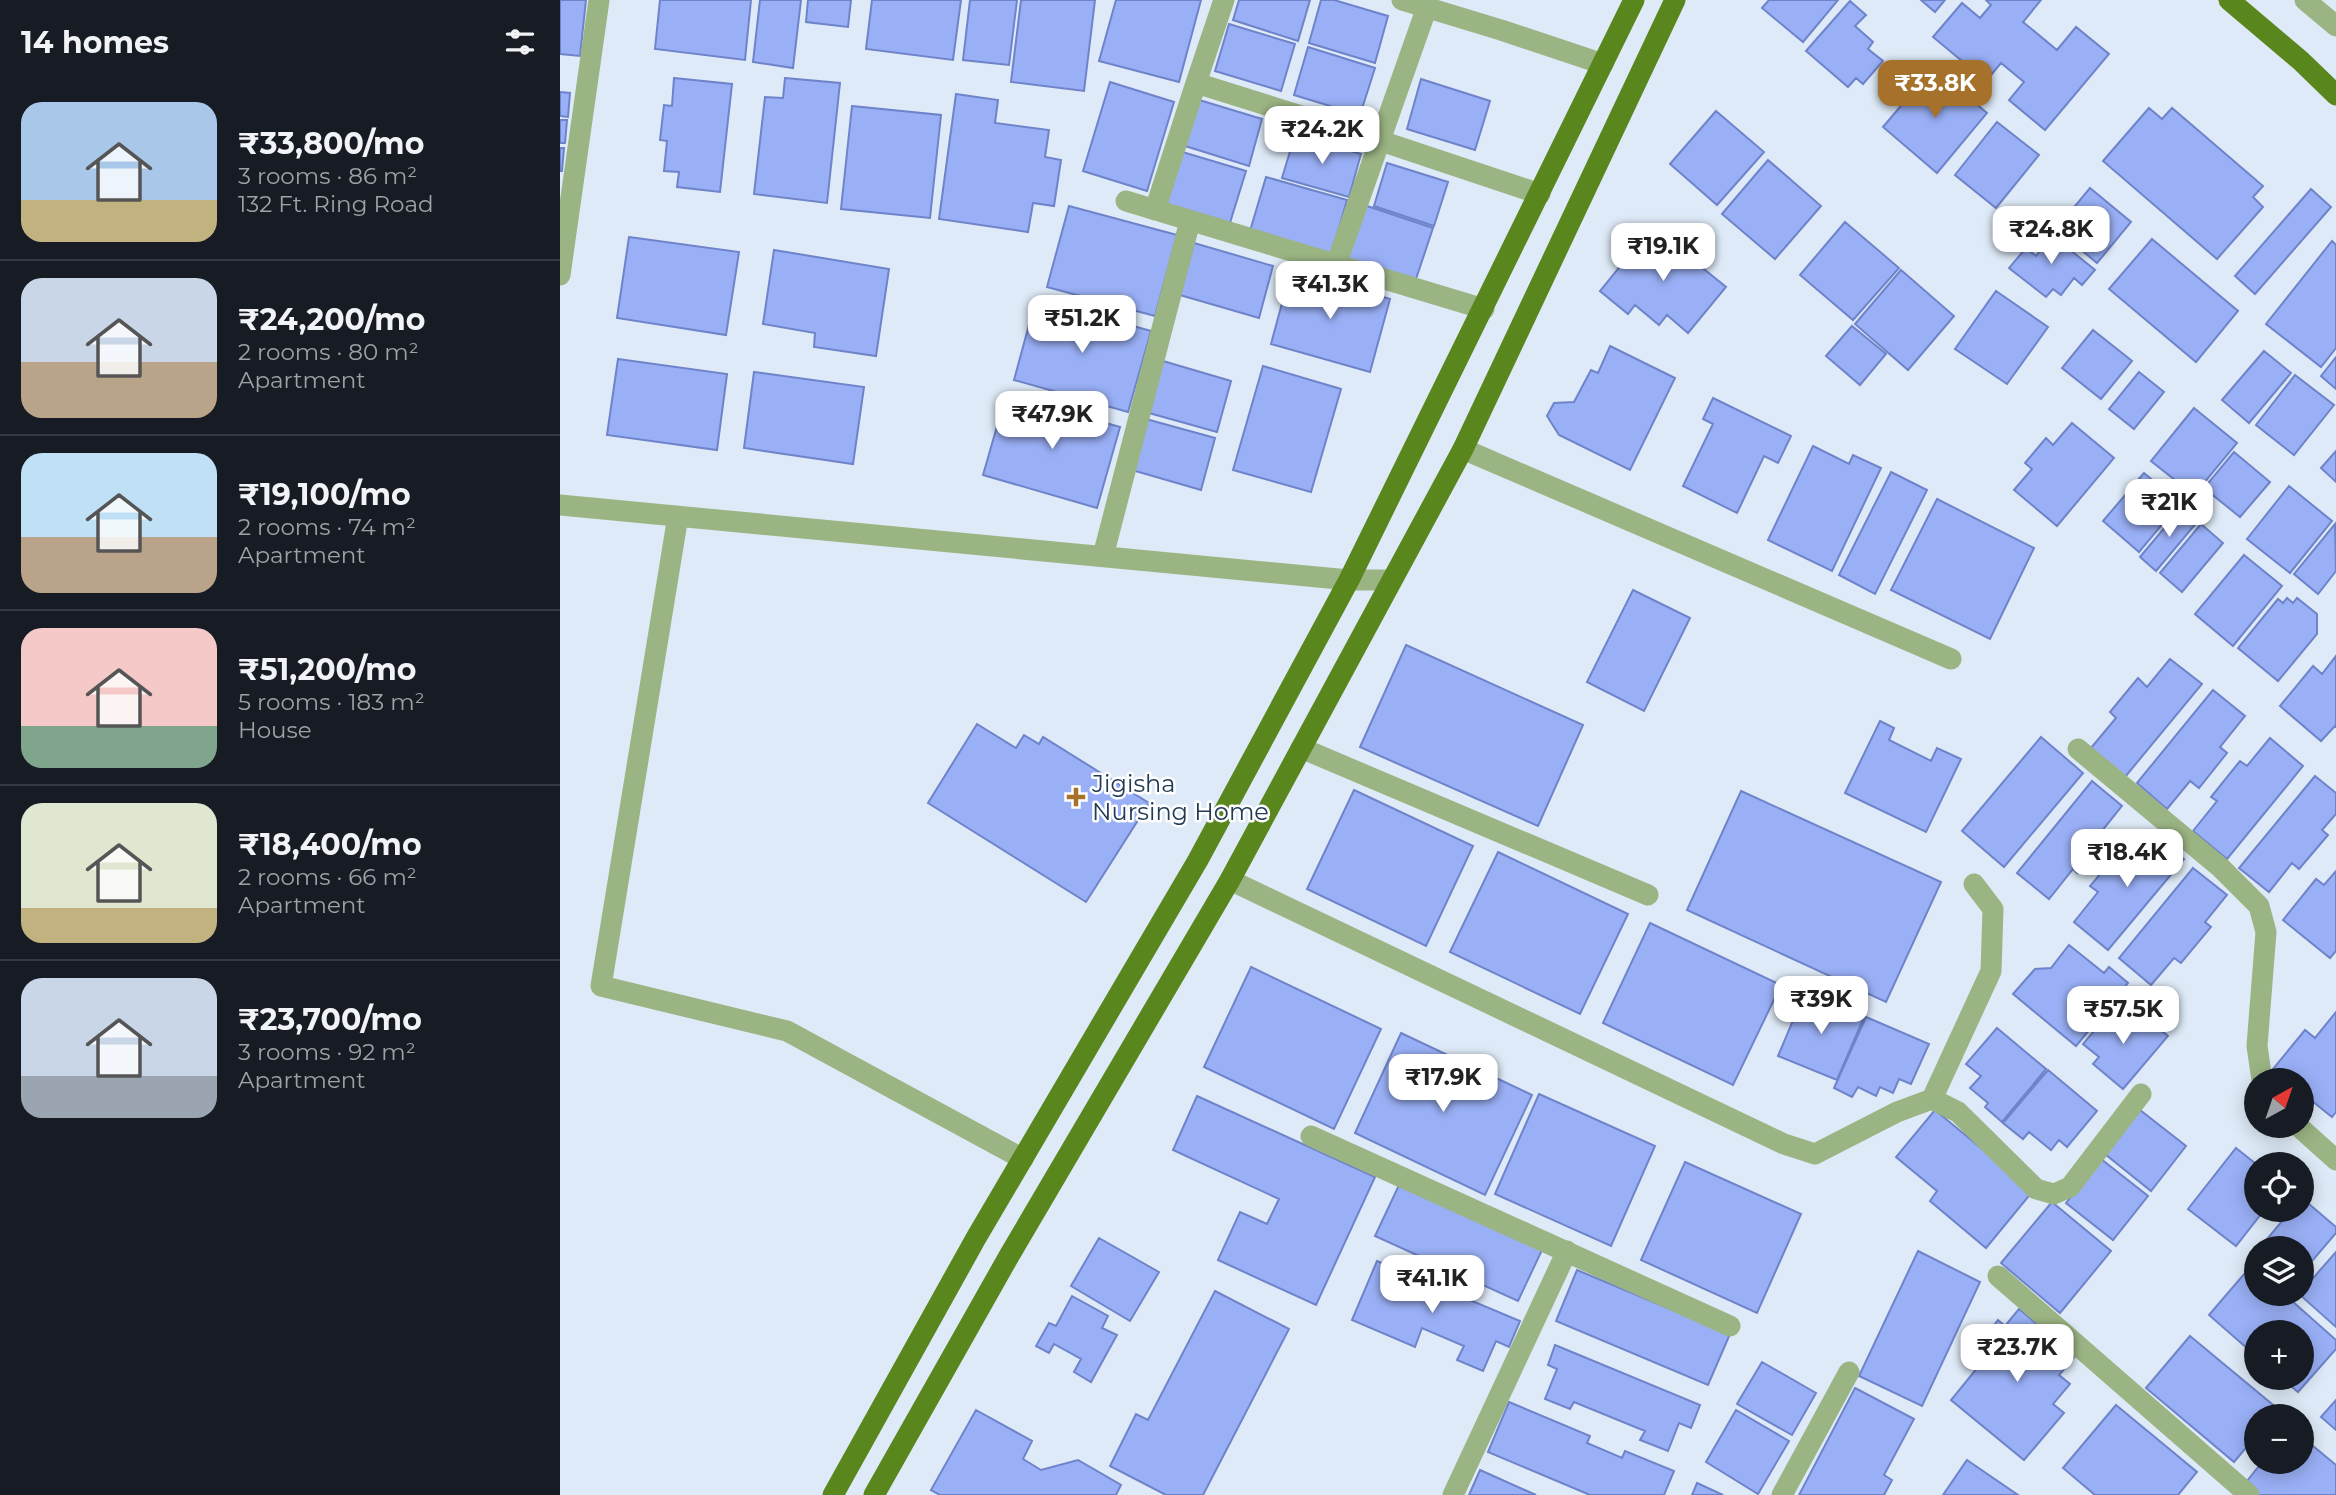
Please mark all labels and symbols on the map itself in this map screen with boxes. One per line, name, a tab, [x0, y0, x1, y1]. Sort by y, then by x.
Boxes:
pin: ₹33.8K	[1878, 60, 1992, 120]
pin: ₹24.2K	[1265, 106, 1379, 166]
pin: ₹24.8K	[1994, 206, 2108, 266]
pin: ₹19.1K	[1606, 224, 1720, 283]
pin: ₹41.3K	[1273, 262, 1387, 321]
pin: ₹51.2K	[1025, 296, 1139, 355]
pin: ₹47.9K	[995, 392, 1109, 451]
pin: ₹21K	[2128, 480, 2210, 539]
place label: Jigisha Nursing Home	[1091, 769, 1269, 826]
marker: Jigisha Nursing Home	[1066, 787, 1086, 807]
pin: ₹18.4K	[2070, 830, 2184, 889]
pin: ₹39K	[1780, 976, 1862, 1036]
pin: ₹57.5K	[2066, 986, 2180, 1046]
pin: ₹17.9K	[1386, 1054, 1500, 1114]
north arrow	[2244, 1068, 2314, 1138]
pin: ₹41.1K	[1375, 1256, 1489, 1315]
pin: ₹23.7K	[1960, 1324, 2074, 1384]

